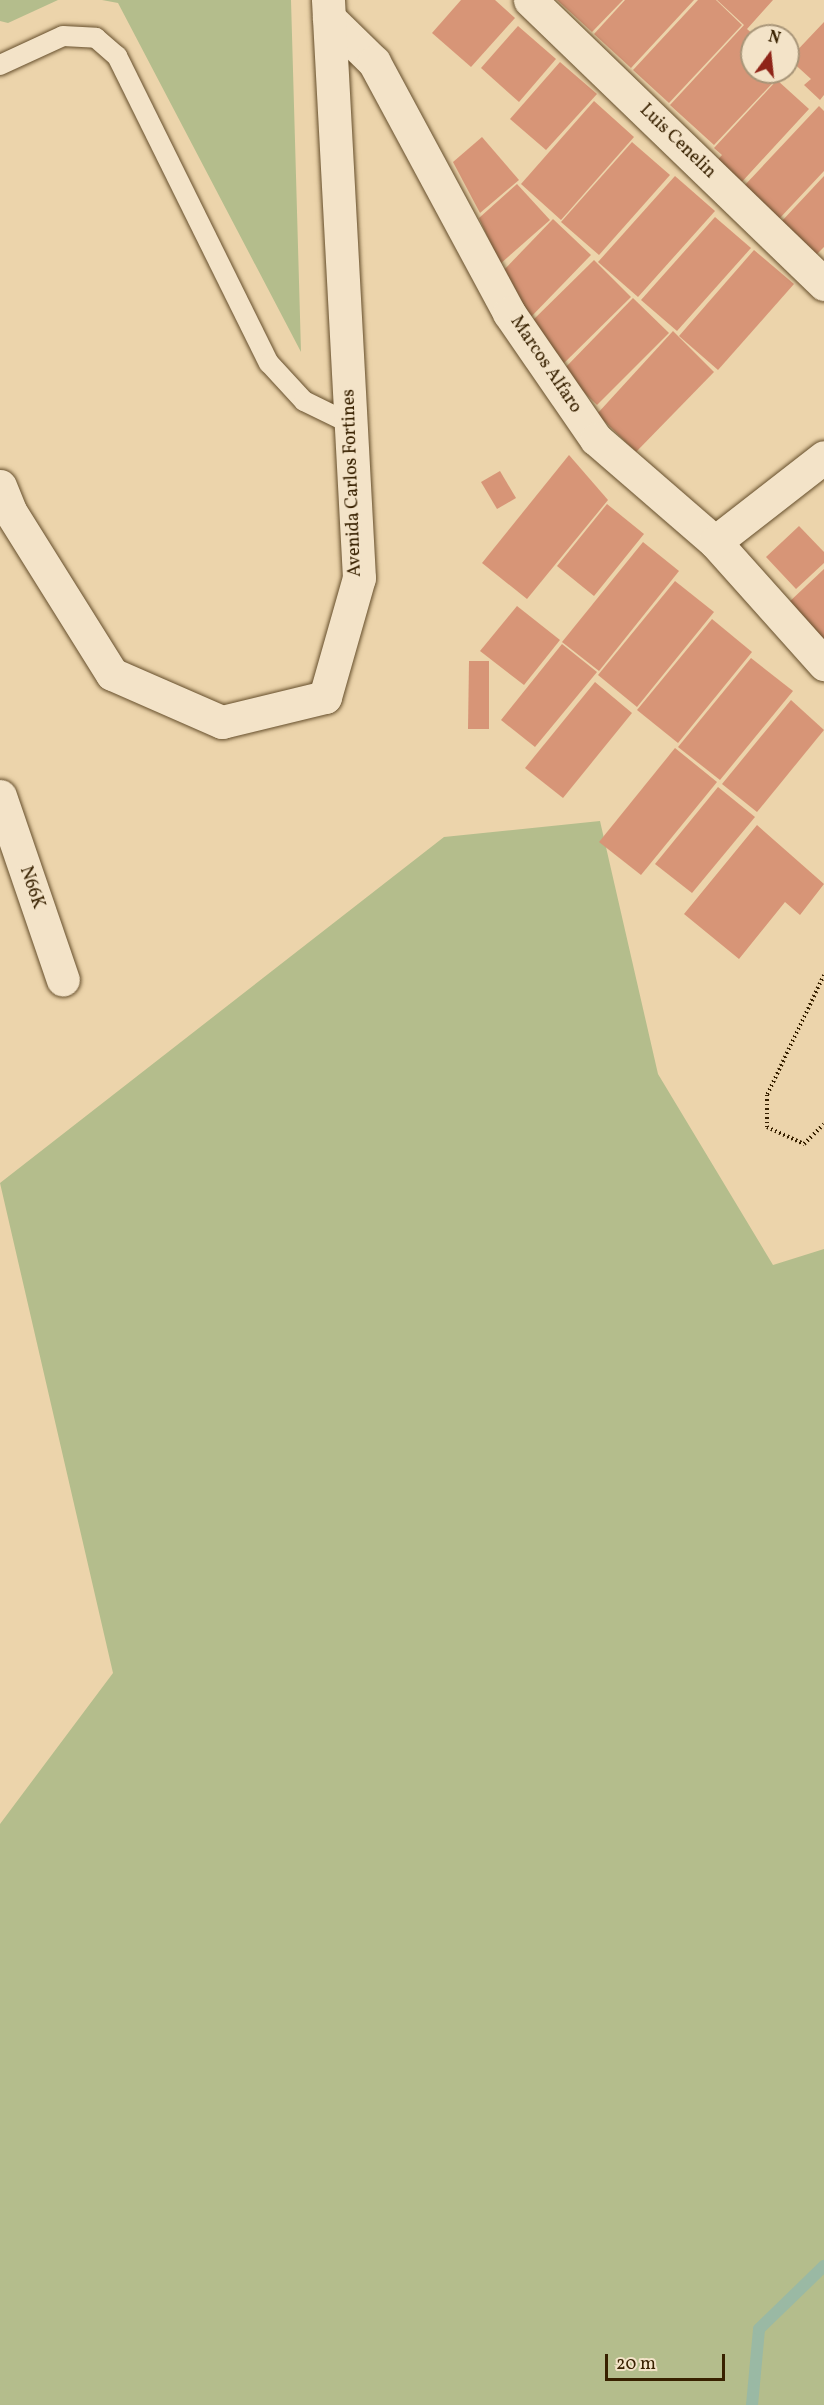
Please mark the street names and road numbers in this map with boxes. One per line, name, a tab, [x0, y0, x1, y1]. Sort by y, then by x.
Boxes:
street label: Luis Cenelin	[634, 100, 720, 184]
street label: Marcos Alfaro	[505, 312, 585, 418]
street label: Avenida Carlos Fortines	[339, 389, 367, 577]
street label: N66K	[14, 864, 48, 912]

